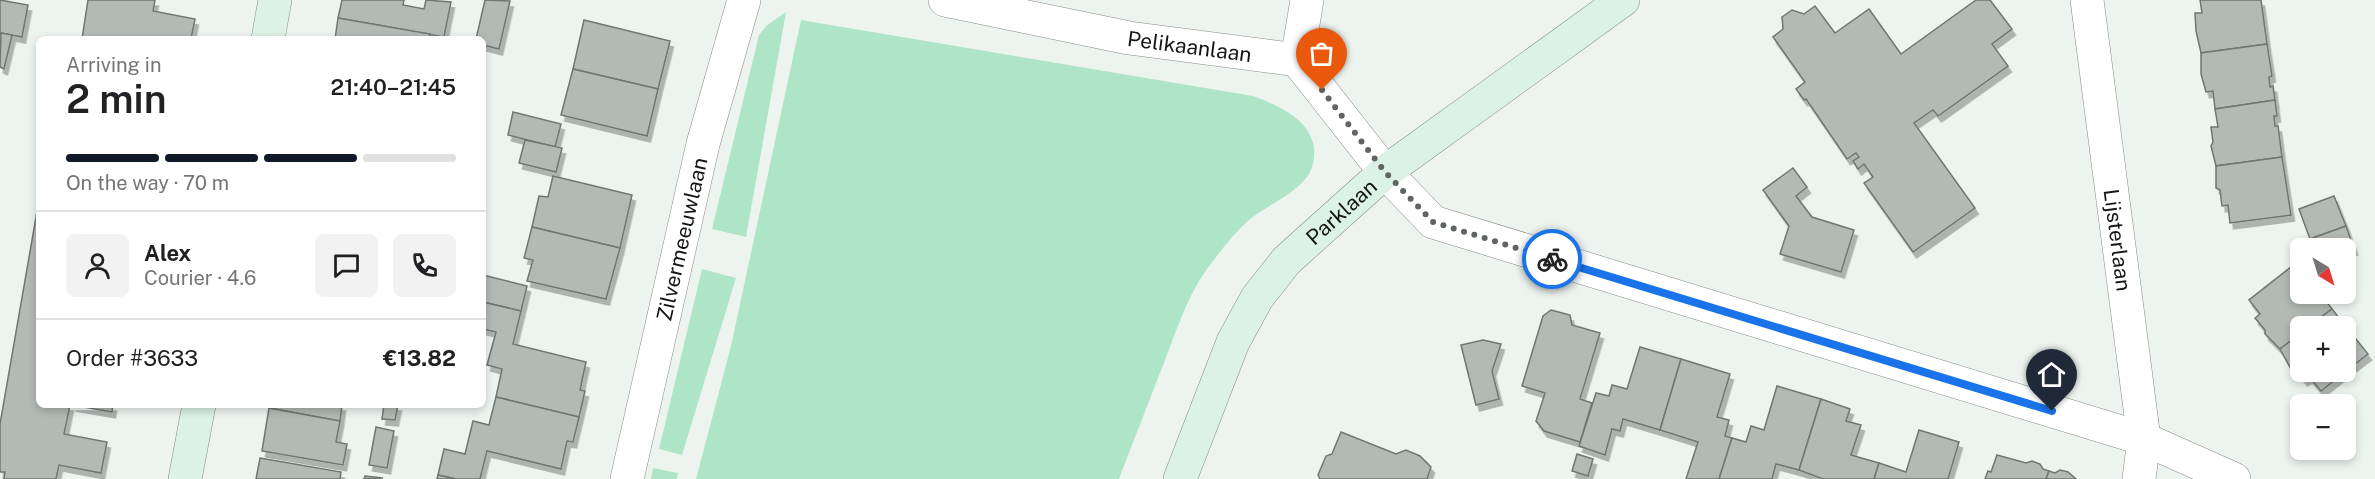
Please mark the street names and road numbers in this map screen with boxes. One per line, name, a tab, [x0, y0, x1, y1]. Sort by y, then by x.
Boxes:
street label: Pelikaanlaan	[1126, 25, 1253, 66]
street label: Zilvermeeuwlaan	[651, 155, 712, 323]
street label: Parklaan	[1301, 173, 1381, 250]
street label: Lijsterlaan	[2099, 187, 2137, 293]

